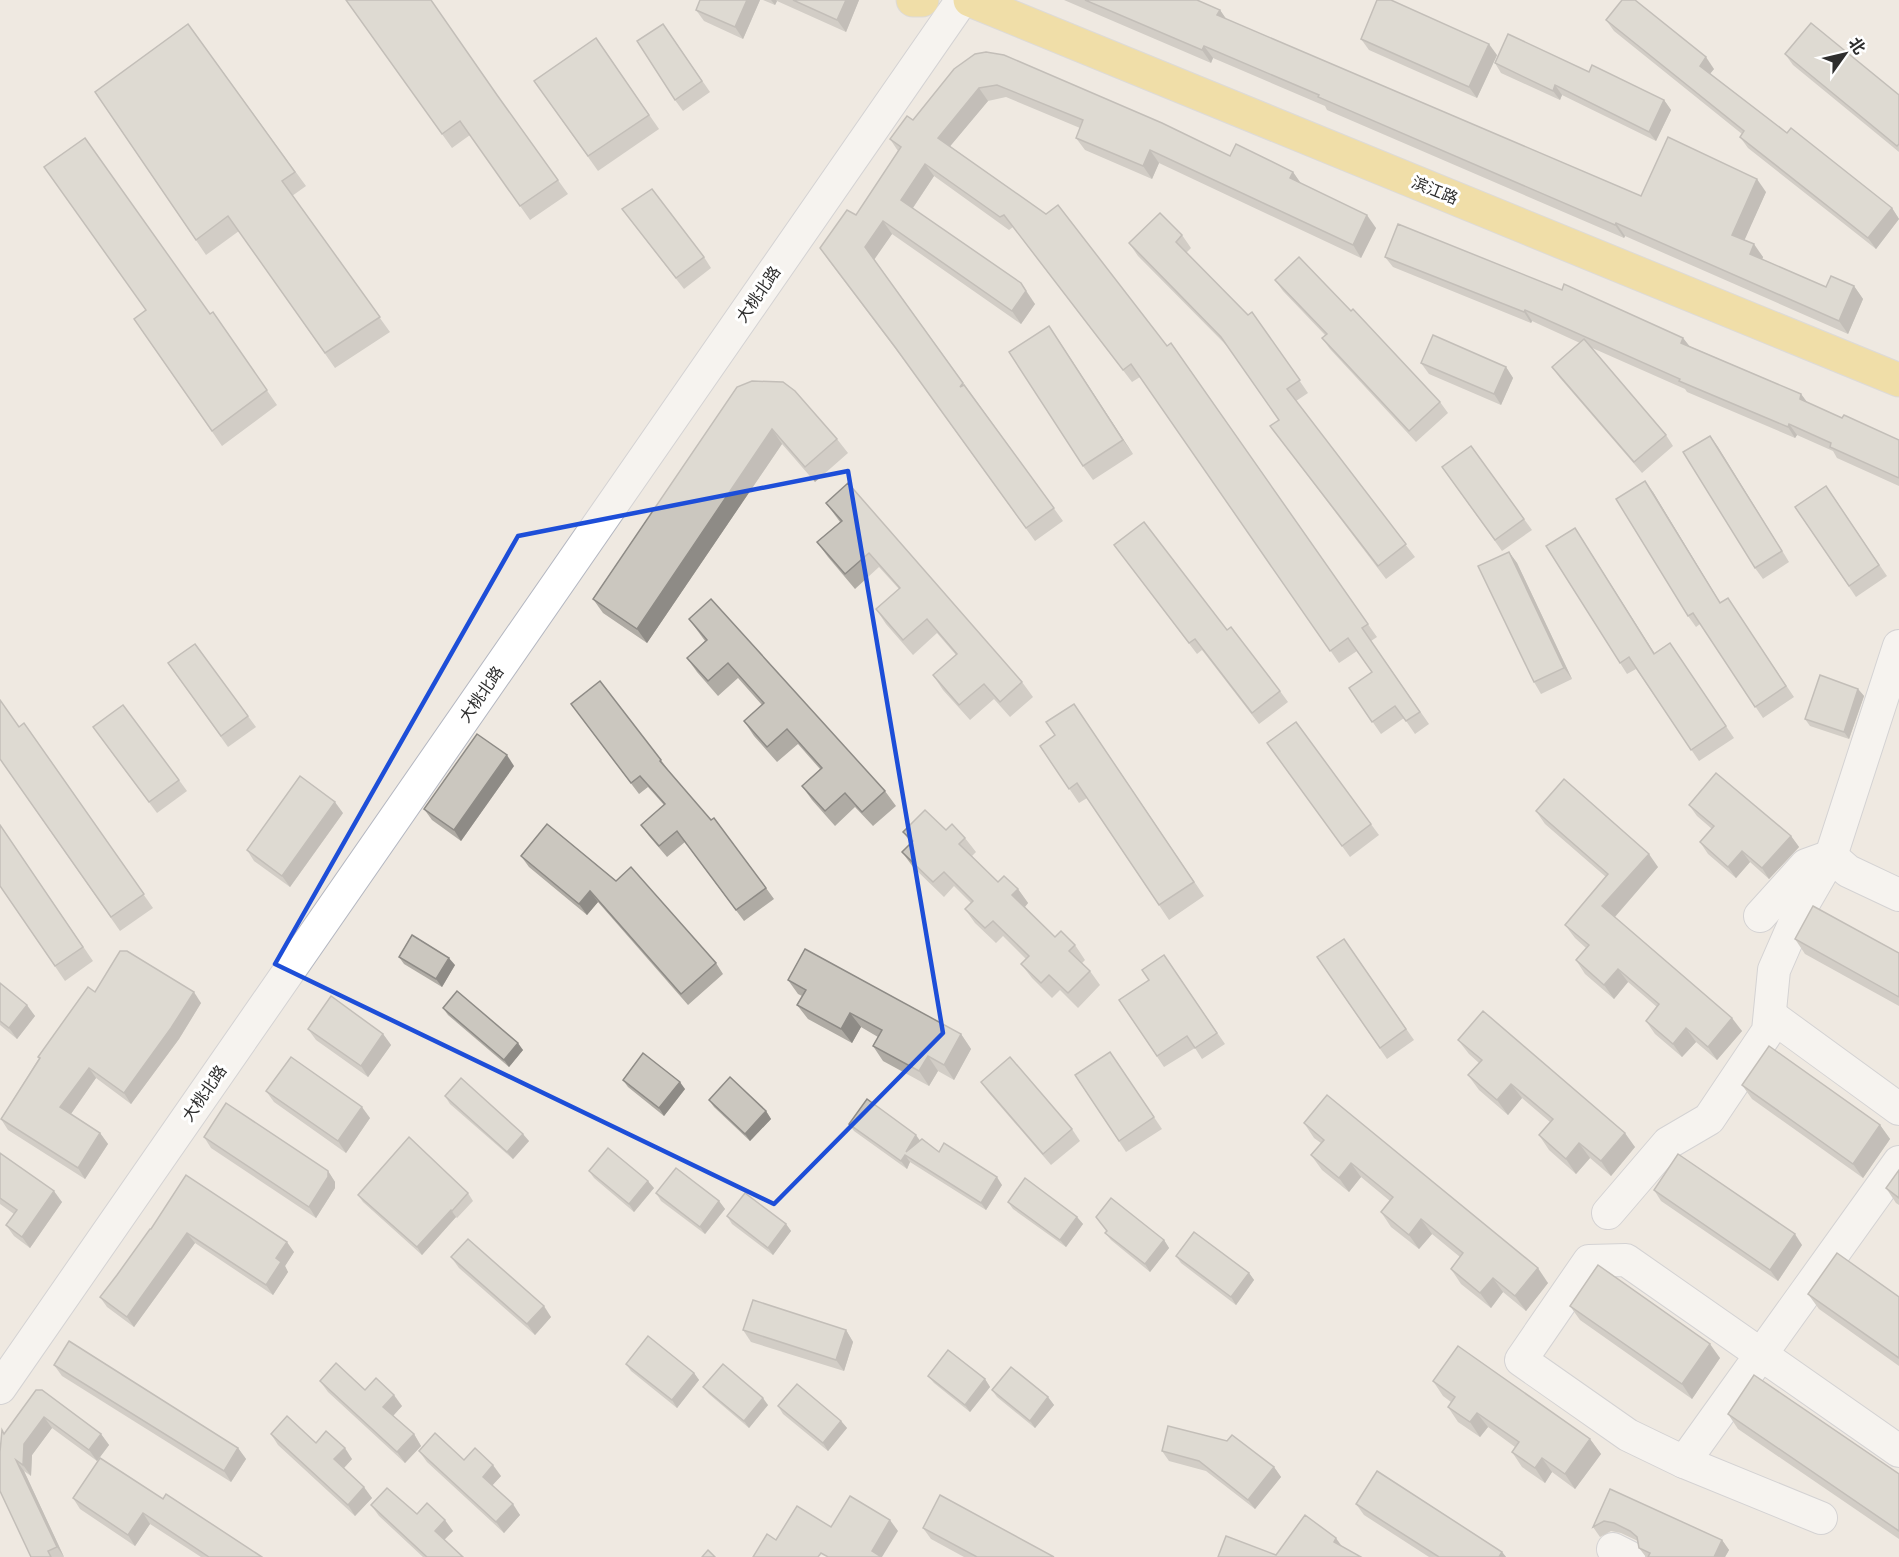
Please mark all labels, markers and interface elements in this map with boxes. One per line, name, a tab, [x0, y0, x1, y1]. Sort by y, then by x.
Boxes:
north arrow	[1815, 24, 1875, 84]
text: 北	[1845, 33, 1870, 57]
street label: 滨江路	[1409, 172, 1461, 207]
street label: 大桃北路	[731, 262, 784, 325]
street label: 大桃北路	[454, 662, 507, 725]
street label: 大桃北路	[177, 1061, 230, 1124]

